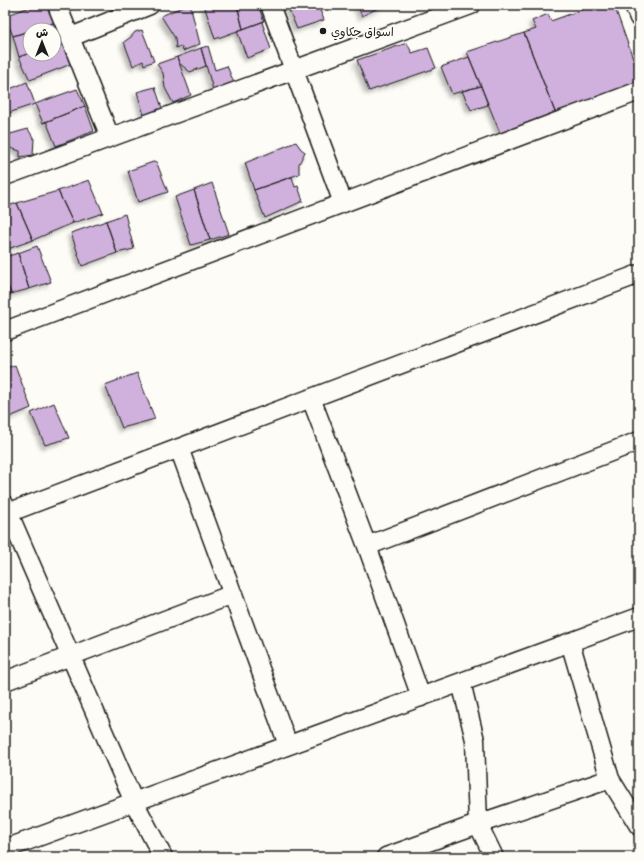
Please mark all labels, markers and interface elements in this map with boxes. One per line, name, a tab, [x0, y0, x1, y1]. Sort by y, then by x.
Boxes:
north arrow	[22, 22, 62, 62]
place label: اسواق جكاوي	[331, 23, 394, 41]
text: ش	[36, 25, 48, 39]
marker: اسواق جكاوي	[318, 26, 328, 36]

